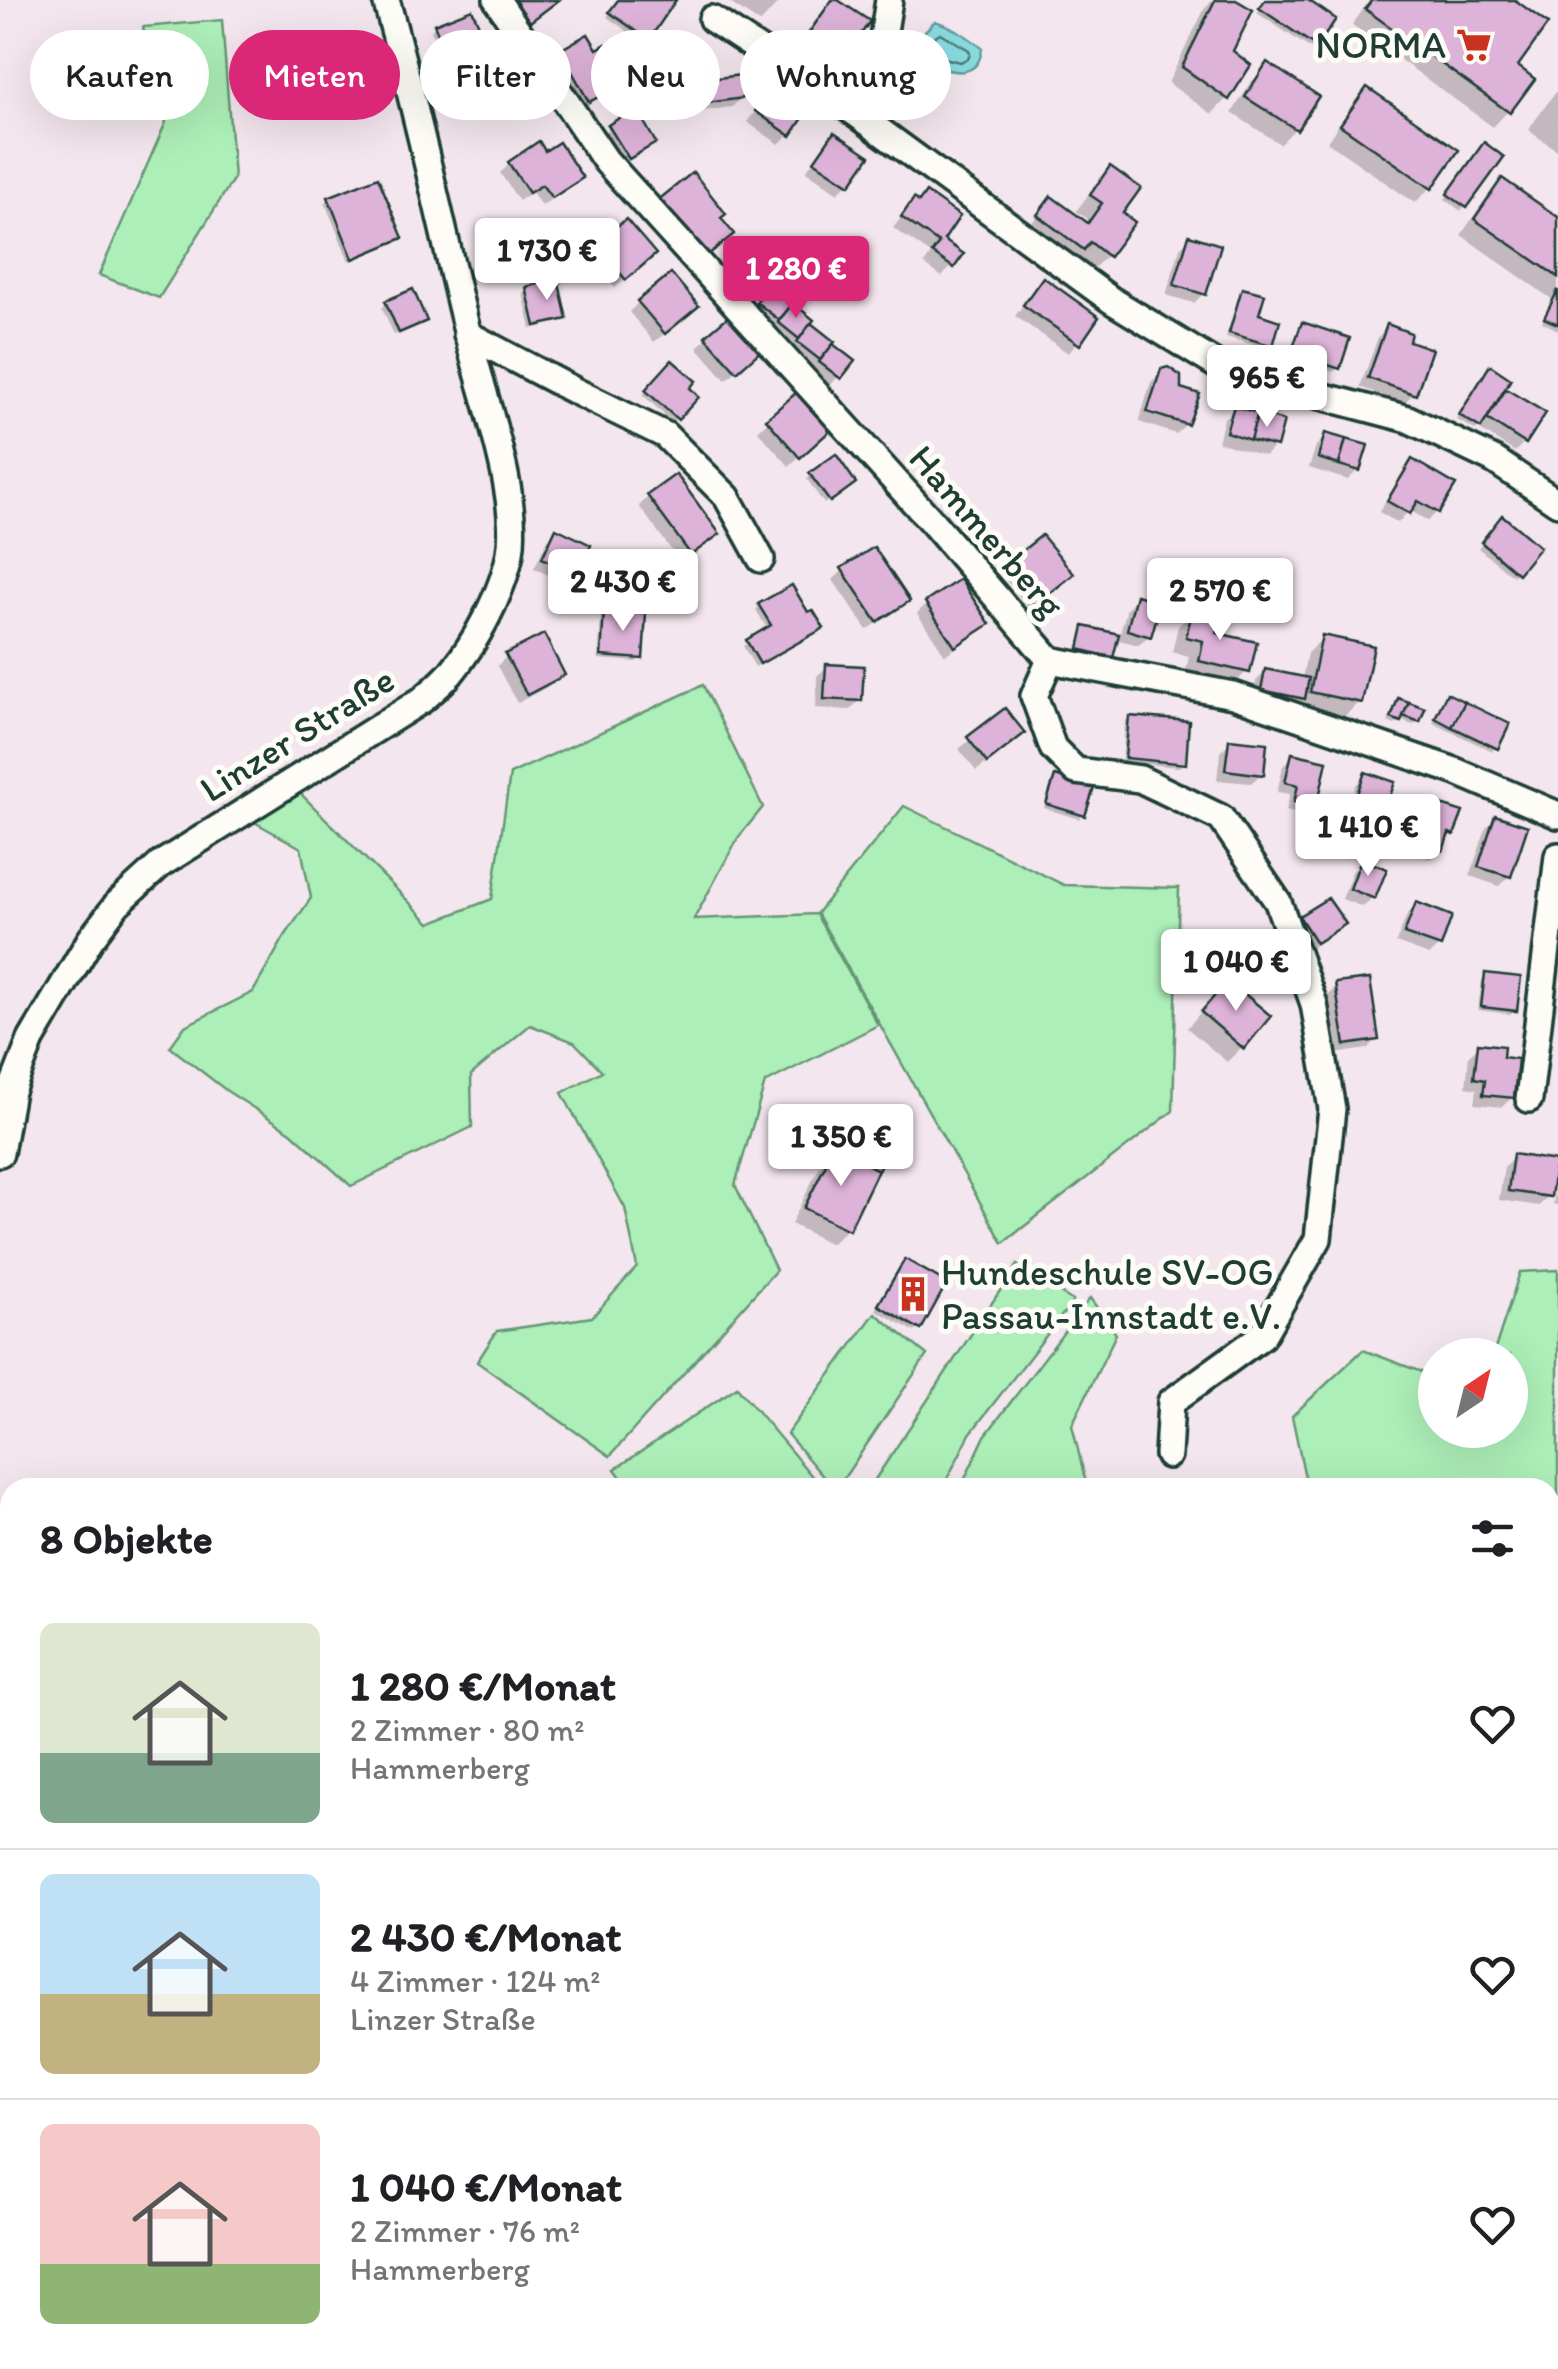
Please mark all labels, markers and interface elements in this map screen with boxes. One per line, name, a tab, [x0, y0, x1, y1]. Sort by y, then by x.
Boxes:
place label: NORMA	[1315, 22, 1446, 68]
supermarket icon: NORMA	[1455, 26, 1493, 64]
chip: Kaufen	[30, 30, 209, 120]
chip: Mieten	[229, 30, 400, 120]
chip: Filter	[420, 30, 571, 120]
chip: Neu	[591, 30, 720, 120]
chip: Wohnung	[740, 30, 951, 120]
pin: 1 730 €	[455, 218, 639, 303]
text: 1 730 €	[497, 231, 597, 269]
pin: 1 280 €	[704, 236, 888, 321]
text: 1 280 €	[745, 249, 847, 287]
pin: 965 €	[1197, 345, 1337, 430]
text: 965 €	[1229, 358, 1305, 396]
street label: Hammerberg	[900, 435, 1075, 627]
pin: 2 430 €	[531, 549, 715, 634]
pin: 2 570 €	[1128, 558, 1312, 643]
text: 2 430 €	[570, 562, 676, 600]
text: 2 570 €	[1169, 571, 1271, 609]
street label: Linzer Straße	[191, 656, 403, 812]
pin: 1 410 €	[1276, 794, 1460, 879]
text: 1 410 €	[1317, 807, 1419, 845]
pin: 1 040 €	[1144, 929, 1328, 1014]
text: 1 040 €	[1183, 942, 1289, 980]
pin: 1 350 €	[749, 1104, 933, 1189]
text: 1 350 €	[790, 1117, 892, 1155]
place label: Hundeschule SV-OG Passau-Innstadt e.V.	[941, 1249, 1281, 1339]
building icon: Hundeschule SV-OG Passau-Innstadt e.V.	[894, 1275, 932, 1313]
north arrow	[1418, 1338, 1528, 1448]
map controls	[1418, 1338, 1528, 1448]
icon: filters	[1465, 1511, 1520, 1566]
text: 8 Objekte	[40, 1513, 213, 1564]
text: 1 280 €/Monat	[350, 1660, 616, 1711]
icon: home	[120, 1663, 240, 1783]
icon: heart	[1465, 1696, 1520, 1751]
text: 2 Zimmer · 80 m²	[350, 1711, 584, 1749]
text: Hammerberg	[350, 1749, 530, 1787]
text: 2 430 €/Monat	[350, 1911, 621, 1962]
icon: home	[120, 1914, 240, 2034]
icon: heart	[1465, 1947, 1520, 2002]
text: 4 Zimmer · 124 m²	[350, 1962, 601, 2000]
text: Linzer Straße	[350, 2000, 536, 2038]
text: 1 040 €/Monat	[350, 2161, 622, 2212]
icon: home	[120, 2164, 240, 2284]
icon: heart	[1465, 2197, 1520, 2252]
text: 2 Zimmer · 76 m²	[350, 2212, 580, 2250]
text: Hammerberg	[350, 2250, 530, 2288]

